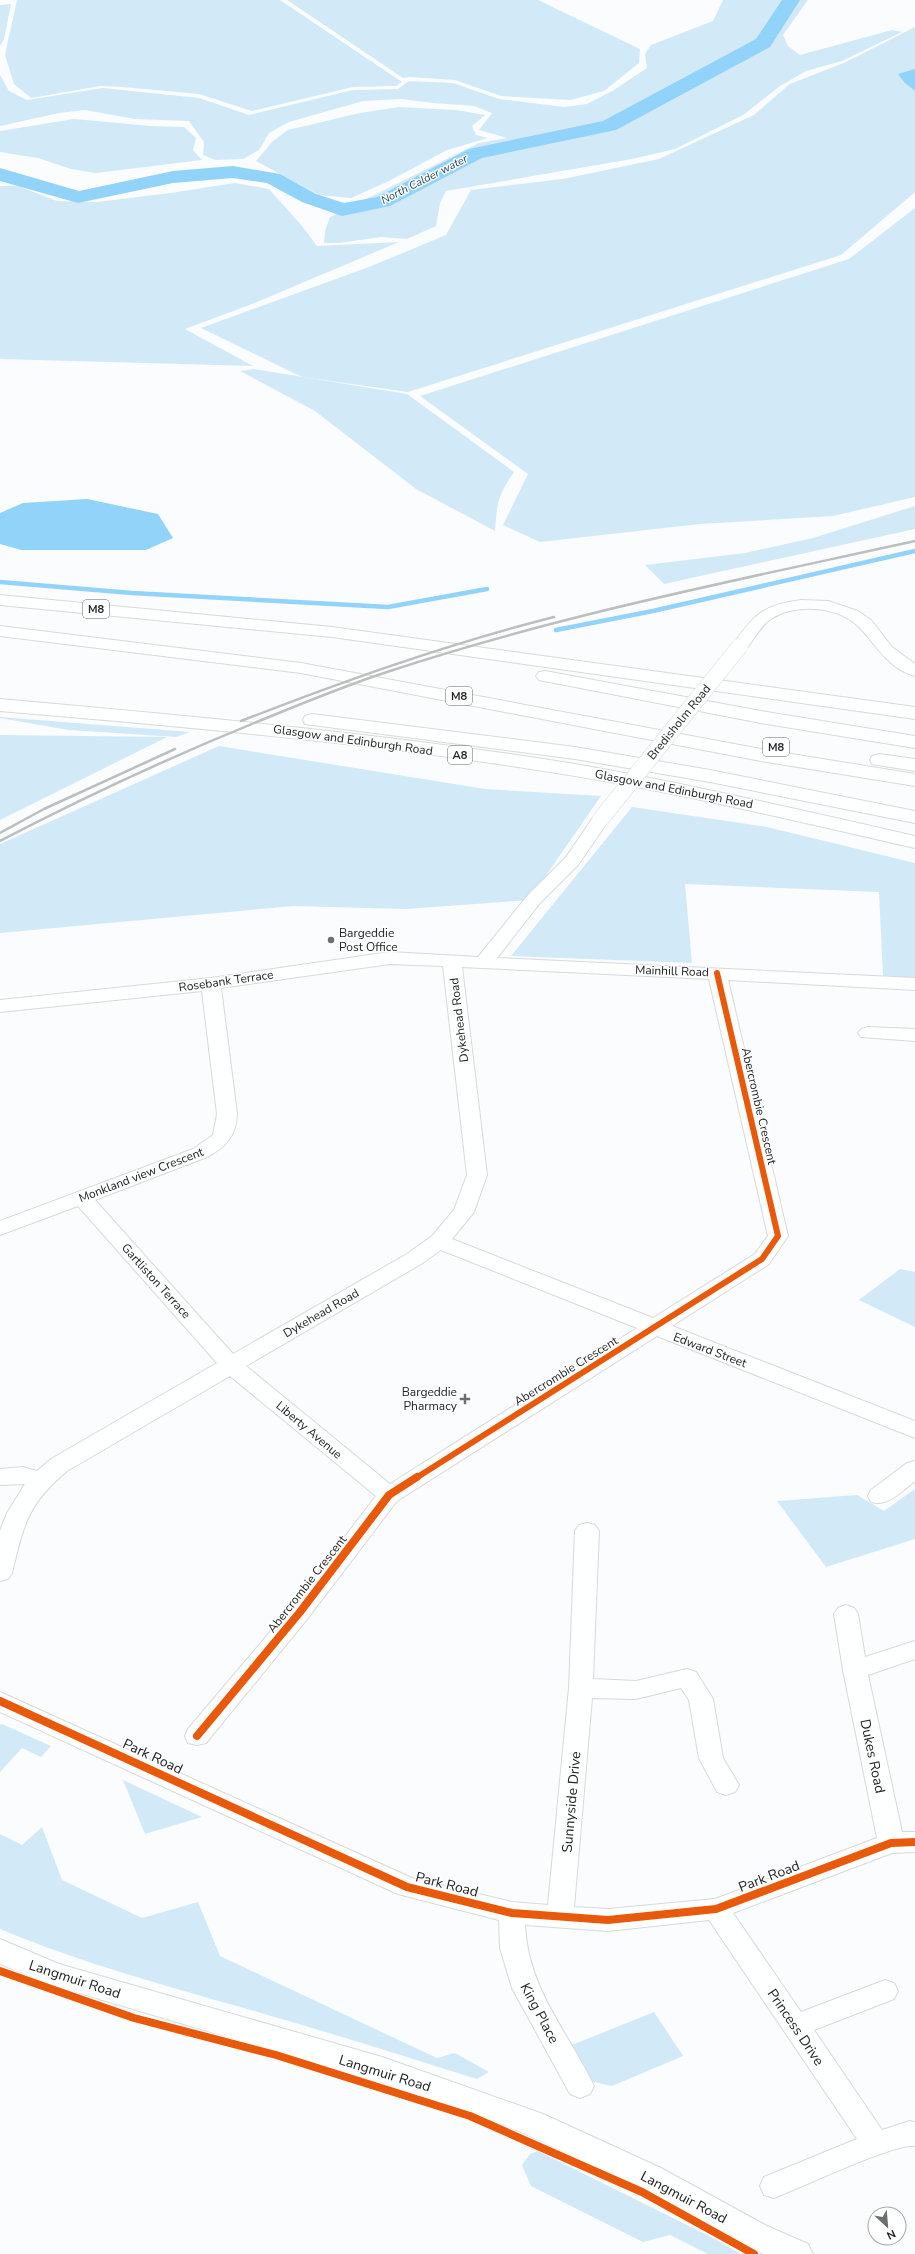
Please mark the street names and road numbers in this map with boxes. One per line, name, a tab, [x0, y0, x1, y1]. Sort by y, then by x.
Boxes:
road number: M8	[83, 600, 109, 618]
street label: Bredisholm Road	[644, 681, 714, 763]
road number: M8	[446, 687, 472, 705]
street label: Glasgow and Edinburgh Road	[272, 721, 434, 759]
road number: M8	[763, 738, 789, 756]
road number: A8	[448, 746, 472, 764]
street label: Glasgow and Edinburgh Road	[594, 766, 754, 812]
street label: Mainhill Road	[635, 962, 709, 980]
street label: Rosebank Terrace	[178, 966, 274, 996]
street label: Dykehead Road	[446, 977, 472, 1063]
street label: Abercrombie Crescent	[738, 1046, 780, 1167]
street label: Monkland view Crescent	[76, 1144, 206, 1206]
street label: Gartliston Terrace	[118, 1240, 194, 1322]
street label: Dykehead Road	[280, 1285, 362, 1341]
street label: Edward Street	[671, 1329, 750, 1372]
street label: Abercrombie Crescent	[511, 1332, 622, 1409]
street label: Liberty Avenue	[273, 1398, 345, 1462]
street label: Abercrombie Crescent	[264, 1531, 351, 1636]
street label: Dukes Road	[855, 1717, 890, 1795]
street label: Park Road	[120, 1734, 186, 1779]
street label: Sunnyside Drive	[558, 1751, 585, 1854]
street label: Park Road	[736, 1856, 803, 1897]
street label: Park Road	[413, 1868, 480, 1901]
street label: Langmuir Road	[27, 1956, 123, 2003]
street label: King Place	[516, 1980, 563, 2047]
street label: Princess Drive	[763, 1985, 828, 2069]
street label: Langmuir Road	[336, 2050, 433, 2097]
street label: Langmuir Road	[637, 2167, 730, 2228]

